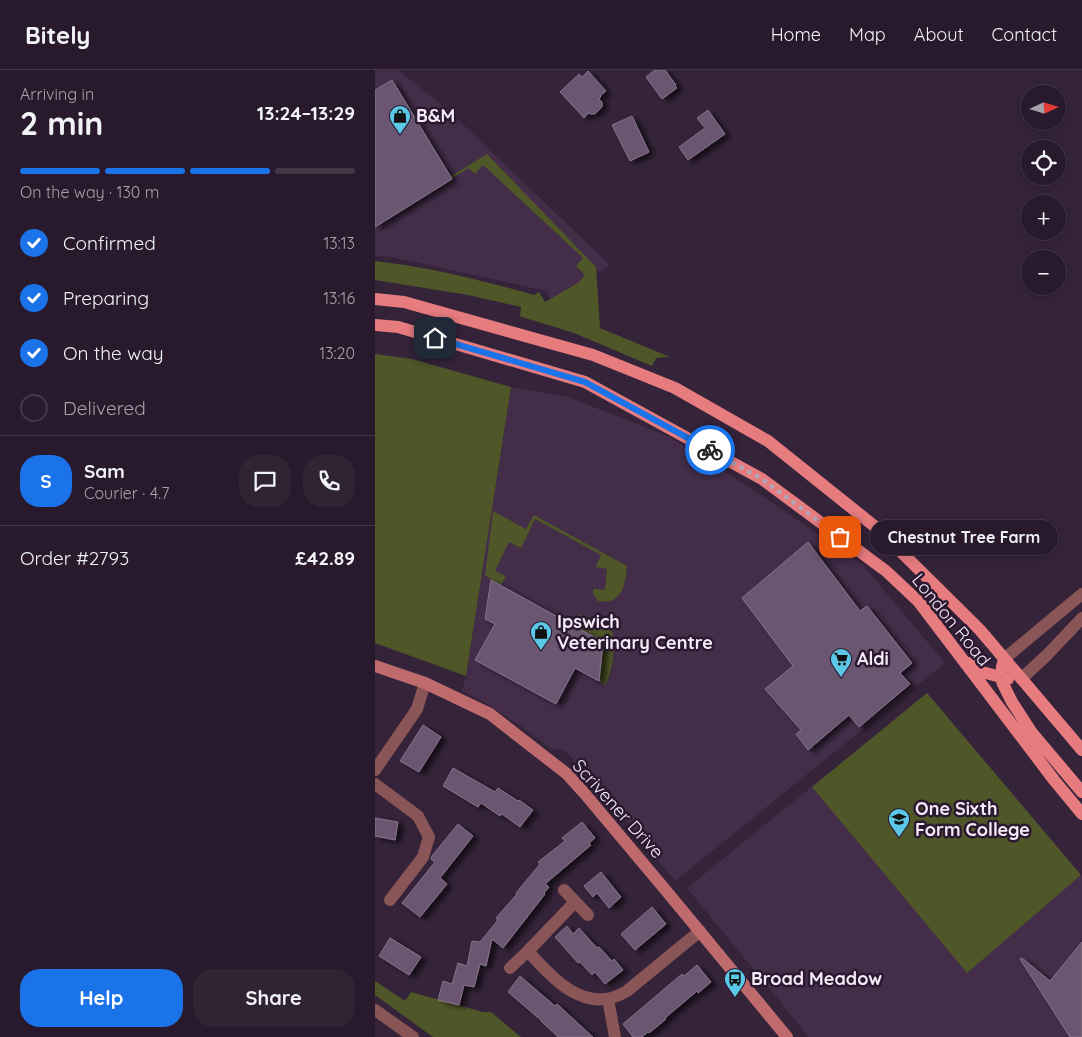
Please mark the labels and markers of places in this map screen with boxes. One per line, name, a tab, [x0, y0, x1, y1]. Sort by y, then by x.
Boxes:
shop icon: B&M	[388, 104, 412, 135]
place label: B&M	[416, 104, 455, 127]
pin	[414, 317, 456, 359]
pin	[819, 516, 861, 558]
callout: Chestnut Tree Farm	[870, 520, 1057, 554]
place label: Ipswich Veterinary Centre	[557, 610, 713, 654]
shop icon: Ipswich Veterinary Centre	[529, 620, 553, 651]
supermarket icon: Aldi	[829, 647, 853, 678]
place label: Aldi	[857, 647, 889, 670]
place label: One Sixth Form College	[915, 797, 1030, 841]
school or university icon: One Sixth Form College	[887, 807, 911, 838]
bus stop icon: Broad Meadow	[723, 967, 747, 998]
place label: Broad Meadow	[751, 967, 882, 990]

